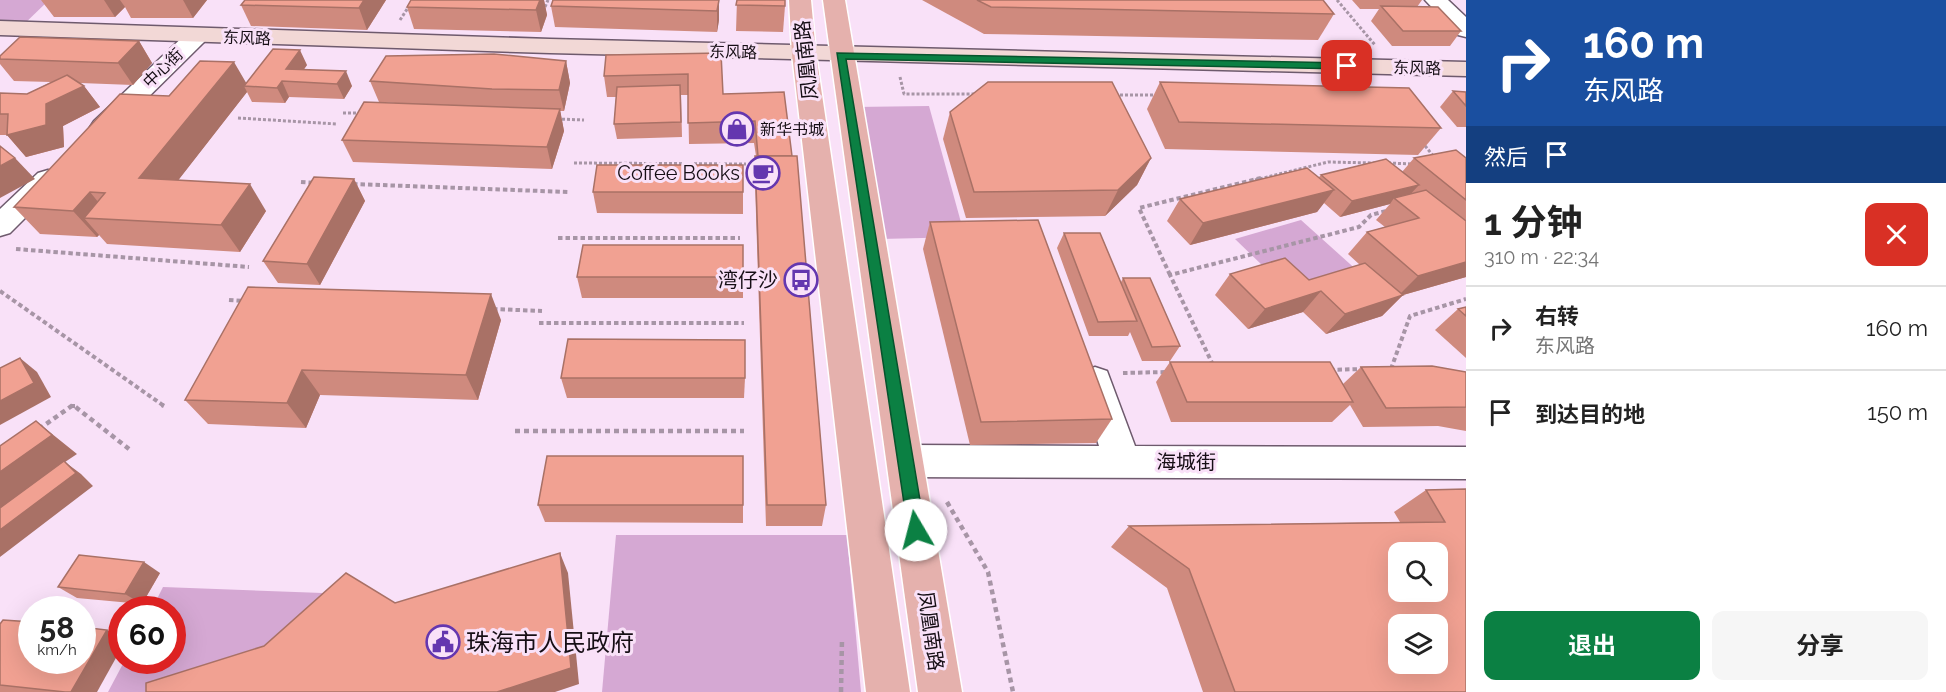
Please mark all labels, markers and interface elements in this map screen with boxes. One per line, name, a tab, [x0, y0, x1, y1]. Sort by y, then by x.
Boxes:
street label: 凤凰南路	[790, 19, 822, 101]
text: 160 m	[1583, 19, 1704, 68]
icon: right	[1484, 24, 1562, 102]
street label: 东风路	[223, 28, 271, 48]
pin	[1321, 40, 1372, 91]
street label: 东风路	[709, 42, 757, 62]
street label: 中心街	[139, 44, 187, 92]
icon: arrive	[1330, 49, 1363, 82]
street label: 东风路	[1393, 58, 1441, 78]
text: 东风路	[1583, 75, 1664, 106]
shop icon: 新华书城	[719, 111, 755, 147]
place label: 新华书城	[760, 120, 824, 139]
icon: arrive	[1540, 138, 1573, 171]
text: 然后	[1484, 144, 1528, 170]
cafe icon: Coffee Books	[745, 155, 781, 191]
place label: Coffee Books	[617, 161, 740, 185]
text: 1 分钟	[1484, 201, 1582, 243]
button: close	[1865, 203, 1928, 266]
text: 310 m · 22:34	[1484, 245, 1599, 269]
bus stop icon: 湾仔沙	[783, 262, 819, 298]
place label: 湾仔沙	[718, 268, 778, 292]
text: 右转	[1535, 303, 1579, 329]
icon: right	[1484, 312, 1517, 345]
text: 160 m	[1866, 315, 1928, 341]
text: 东风路	[1535, 334, 1595, 358]
icon: arrive	[1484, 396, 1517, 429]
text: 150 m	[1867, 399, 1928, 425]
text: 到达目的地	[1535, 401, 1645, 427]
street label: 海城街	[1156, 450, 1216, 474]
position arrow	[884, 498, 948, 562]
map controls	[1388, 542, 1448, 674]
button: search	[1388, 542, 1448, 602]
street label: 凤凰南路	[914, 590, 948, 672]
speed limit sign: 60	[108, 596, 186, 674]
text: 58	[40, 610, 74, 645]
button: 退出	[1484, 611, 1700, 680]
button: 分享	[1712, 611, 1928, 680]
button: layers	[1388, 614, 1448, 674]
public building icon: 珠海市人民政府	[425, 624, 461, 660]
place label: 珠海市人民政府	[466, 628, 634, 657]
text: km/h	[37, 641, 77, 659]

